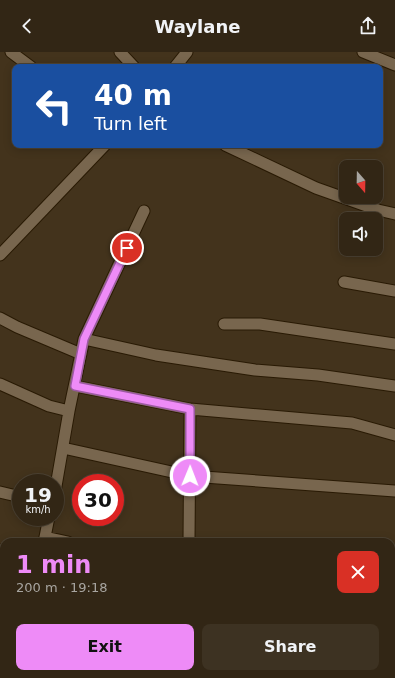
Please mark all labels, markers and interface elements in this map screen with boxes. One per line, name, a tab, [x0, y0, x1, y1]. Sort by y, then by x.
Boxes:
icon: back	[16, 15, 38, 37]
icon: share	[357, 15, 379, 37]
text: Waylane	[155, 16, 240, 37]
text: 40 m	[94, 79, 172, 112]
icon: left	[28, 80, 80, 132]
text: Turn left	[94, 113, 167, 134]
north arrow	[339, 160, 383, 204]
map controls	[339, 160, 383, 256]
button: sound	[339, 212, 383, 256]
pin	[110, 231, 144, 265]
icon: arrive	[116, 237, 138, 259]
position arrow	[169, 455, 211, 497]
speed limit sign: 30	[72, 474, 124, 526]
text: 19	[24, 483, 52, 507]
text: km/h	[25, 504, 51, 515]
text: 1 min	[16, 551, 91, 579]
button: close	[337, 551, 379, 593]
text: 200 m · 19:18	[16, 580, 107, 595]
button: Exit	[16, 624, 194, 670]
button: Share	[202, 624, 379, 670]

